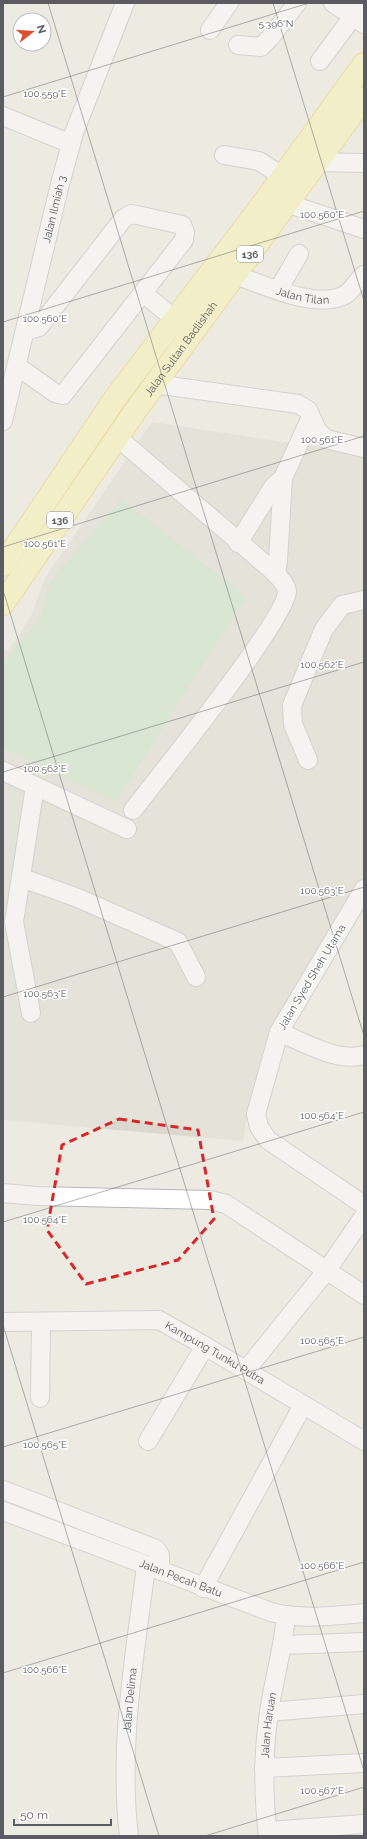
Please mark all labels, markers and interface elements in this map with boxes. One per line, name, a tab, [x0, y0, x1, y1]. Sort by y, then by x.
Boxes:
north arrow	[12, 12, 52, 52]
text: 5.396°N	[259, 18, 293, 29]
text: N	[34, 23, 49, 35]
text: 100.559°E	[23, 88, 67, 99]
street label: Jalan Ilmiah 3	[40, 174, 69, 244]
text: 100.560°E	[300, 209, 344, 220]
road number: 136	[237, 246, 263, 262]
street label: Jalan Tilan	[274, 284, 329, 306]
street label: Jalan Sultan Badlishah	[142, 299, 220, 399]
text: 100.560°E	[23, 313, 67, 324]
text: 100.561°E	[301, 434, 343, 445]
road number: 136	[47, 512, 73, 528]
text: 100.561°E	[24, 538, 66, 549]
text: 100.562°E	[300, 659, 344, 670]
text: 100.562°E	[23, 763, 67, 774]
text: 100.563°E	[300, 885, 344, 896]
street label: Jalan Syed Sheh Utama	[275, 922, 349, 1032]
text: 100.563°E	[23, 988, 67, 999]
text: 100.564°E	[300, 1110, 344, 1121]
text: 100.564°E	[23, 1214, 67, 1225]
street label: Kampung Tunku Putra	[163, 1318, 267, 1387]
text: 100.565°E	[300, 1335, 344, 1346]
text: 100.565°E	[23, 1439, 67, 1450]
street label: Jalan Pecah Batu	[138, 1557, 224, 1600]
text: 100.566°E	[300, 1560, 344, 1571]
text: 100.566°E	[23, 1664, 67, 1675]
street label: Jalan Delima	[120, 1667, 139, 1733]
street label: Jalan Haruan	[258, 1691, 279, 1759]
text: 100.567°E	[300, 1785, 344, 1796]
scale bar	[14, 1801, 111, 1827]
text: 50 m	[20, 1808, 48, 1822]

